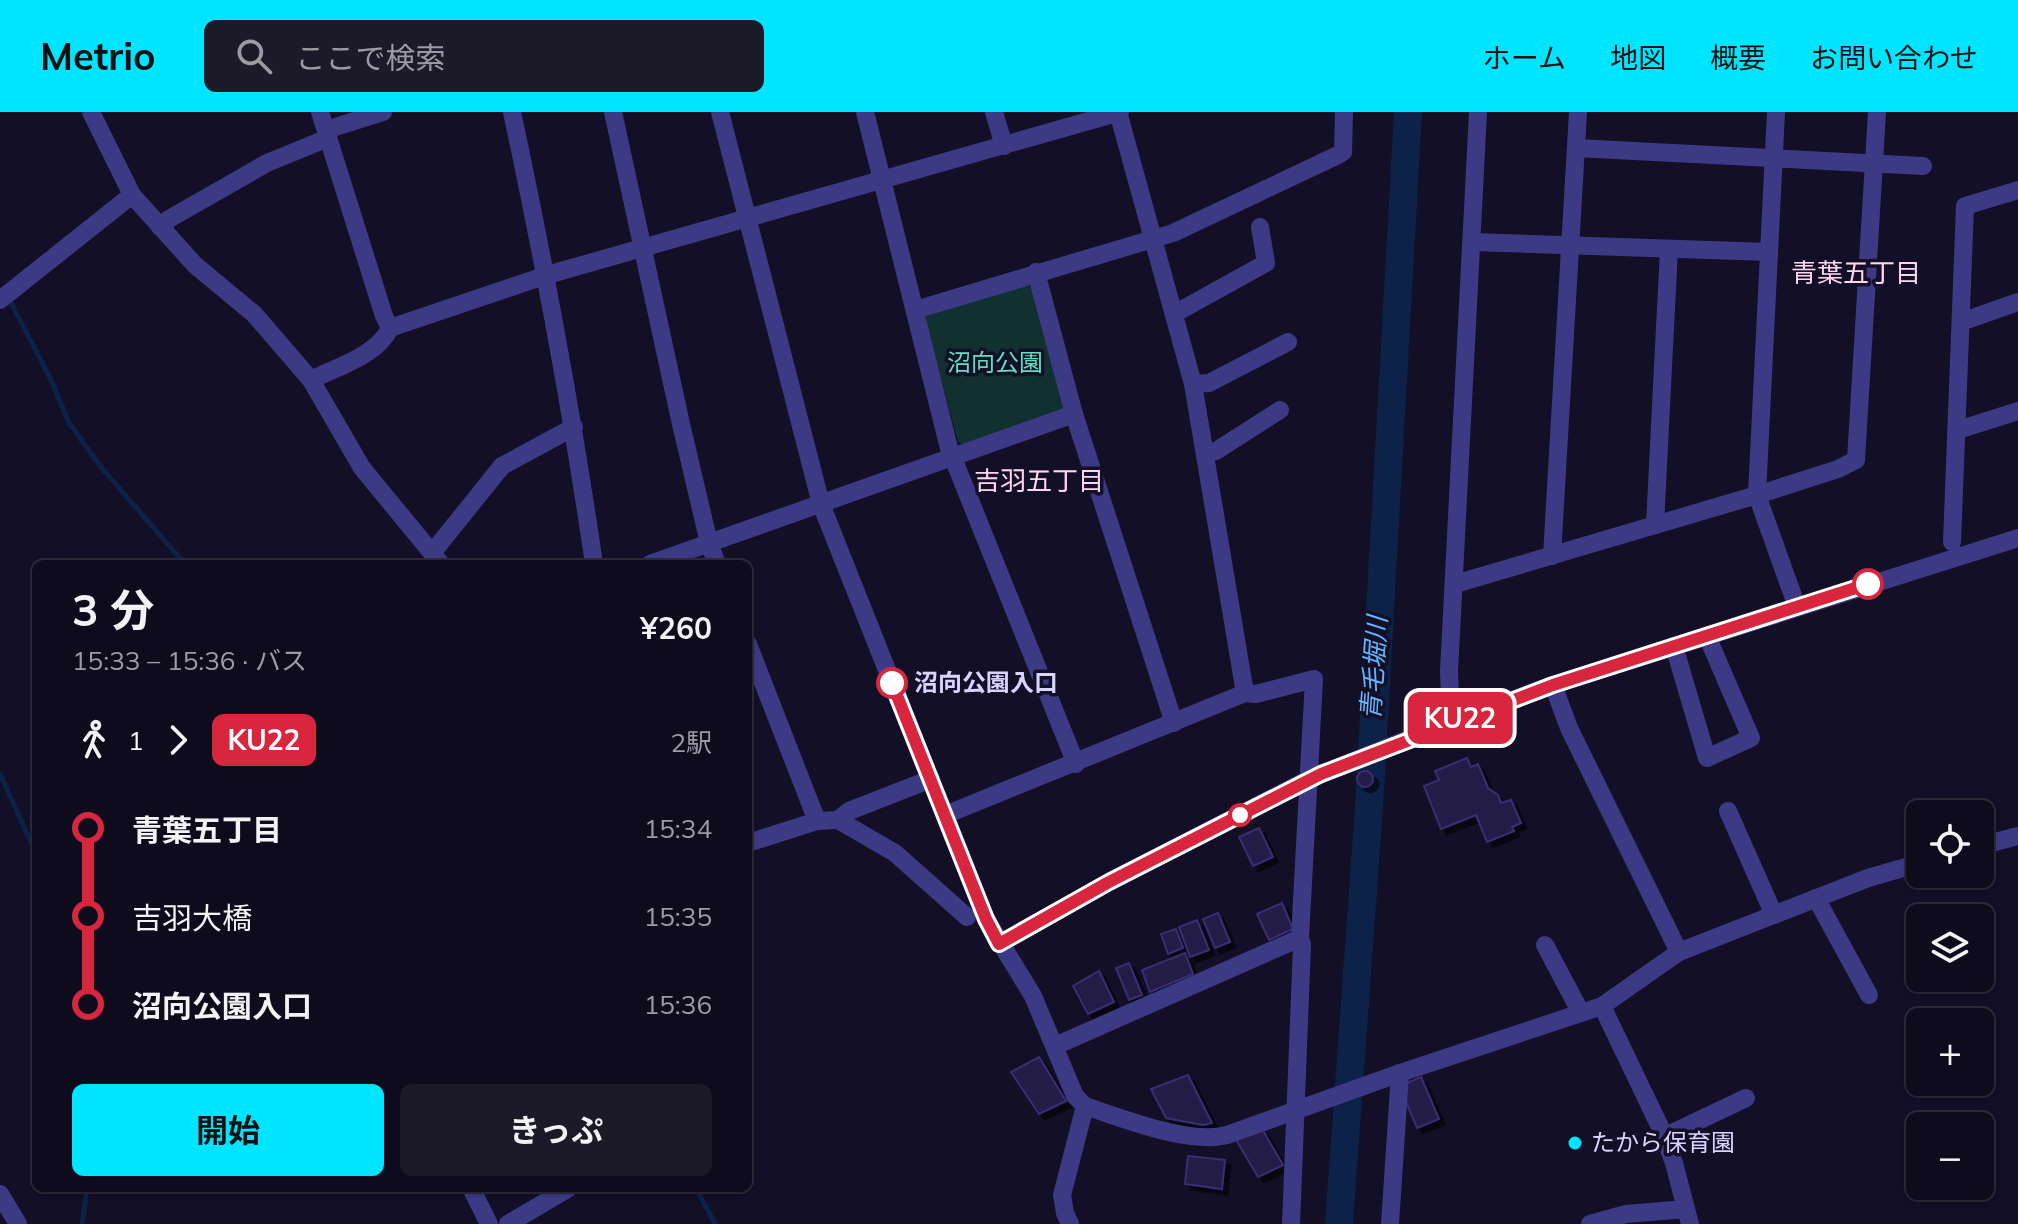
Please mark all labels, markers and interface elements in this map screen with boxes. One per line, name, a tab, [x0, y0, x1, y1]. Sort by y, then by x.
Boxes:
search box	[204, 20, 764, 92]
text: Metrio	[40, 32, 156, 80]
icon: search	[232, 34, 276, 78]
text: ここで検索	[296, 39, 446, 77]
text: ホーム	[1483, 40, 1566, 75]
text: 地図	[1610, 40, 1666, 75]
text: 概要	[1710, 40, 1766, 75]
text: お問い合わせ	[1810, 40, 1978, 75]
district label: 青葉五丁目	[1791, 256, 1921, 289]
park label: 沼向公園	[947, 347, 1043, 377]
district label: 吉羽五丁目	[974, 464, 1104, 497]
unlabelled marker	[1853, 569, 1883, 599]
text: 3 分	[72, 582, 154, 637]
text: ¥260	[640, 609, 712, 647]
water label: 青毛堀川	[1353, 612, 1394, 721]
text: 15:33 – 15:36 · バス	[72, 644, 307, 677]
place label: 沼向公園入口	[914, 667, 1058, 697]
marker: 沼向公園入口	[877, 668, 907, 698]
line badge: KU22	[1404, 692, 1516, 744]
text: KU22	[1424, 700, 1496, 735]
icon: walk	[72, 718, 116, 762]
icon: forward	[156, 718, 200, 762]
text: KU22	[228, 722, 300, 757]
text: 1	[128, 724, 144, 757]
text: 2駅	[670, 726, 712, 759]
map controls	[1906, 800, 1994, 1200]
button: locate	[1906, 800, 1994, 888]
unlabelled marker	[1229, 804, 1251, 826]
text: 青葉五丁目	[132, 811, 282, 849]
text: 15:34	[644, 812, 712, 845]
text: 吉羽大橋	[132, 899, 252, 937]
text: 15:35	[644, 900, 712, 933]
button: layers	[1906, 904, 1994, 992]
text: 沼向公園入口	[132, 987, 312, 1025]
text: 15:36	[644, 988, 712, 1021]
button: +	[1906, 1008, 1994, 1096]
button: 開始	[72, 1084, 384, 1176]
button: きっぷ	[400, 1084, 712, 1176]
button: −	[1906, 1112, 1994, 1200]
place label: たから保育園	[1591, 1127, 1735, 1157]
marker: たから保育園	[1566, 1134, 1584, 1152]

